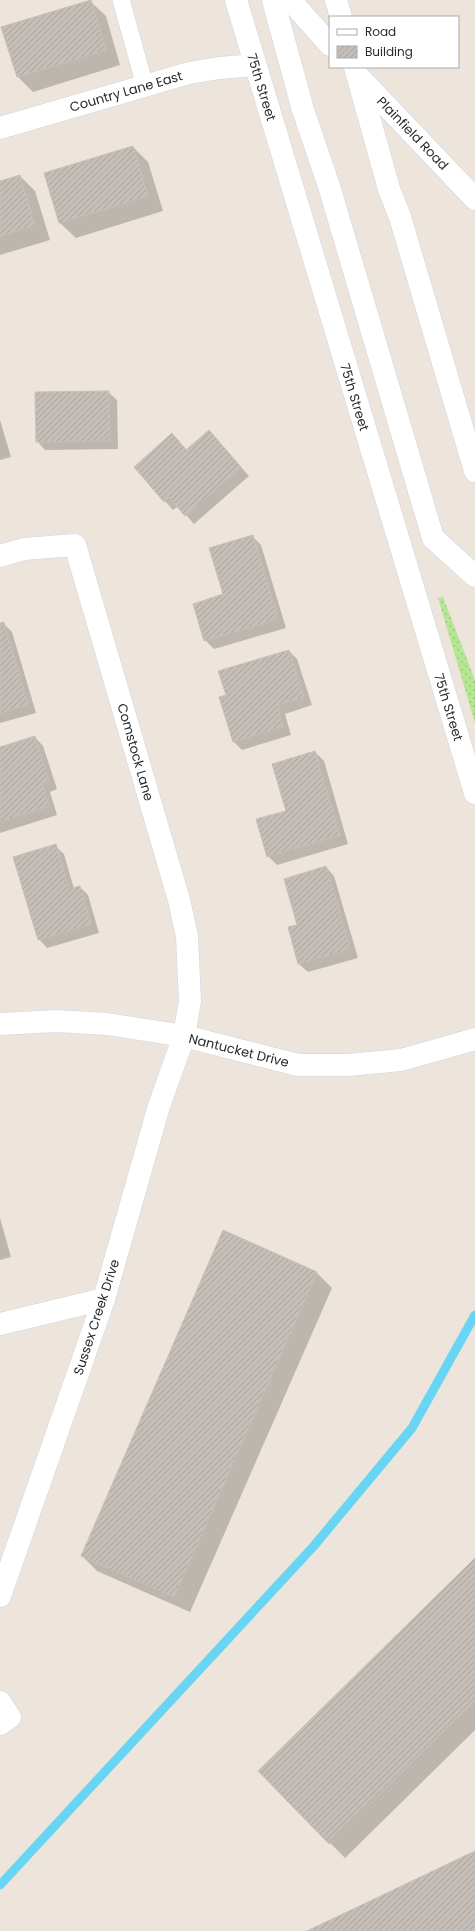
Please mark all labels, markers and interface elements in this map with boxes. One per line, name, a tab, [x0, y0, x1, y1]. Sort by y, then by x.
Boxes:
legend	[329, 16, 459, 68]
text: Road	[365, 23, 396, 40]
text: Building	[365, 43, 413, 60]
street label: 75th Street	[242, 51, 281, 124]
street label: Country Lane East	[67, 66, 185, 117]
street label: Plainfield Road	[373, 92, 453, 174]
street label: 75th Street	[335, 361, 374, 434]
street label: 75th Street	[429, 671, 468, 744]
street label: Comstock Lane	[113, 701, 158, 803]
street label: Nantucket Drive	[187, 1029, 291, 1072]
street label: Sussex Creek Drive	[69, 1257, 124, 1378]

